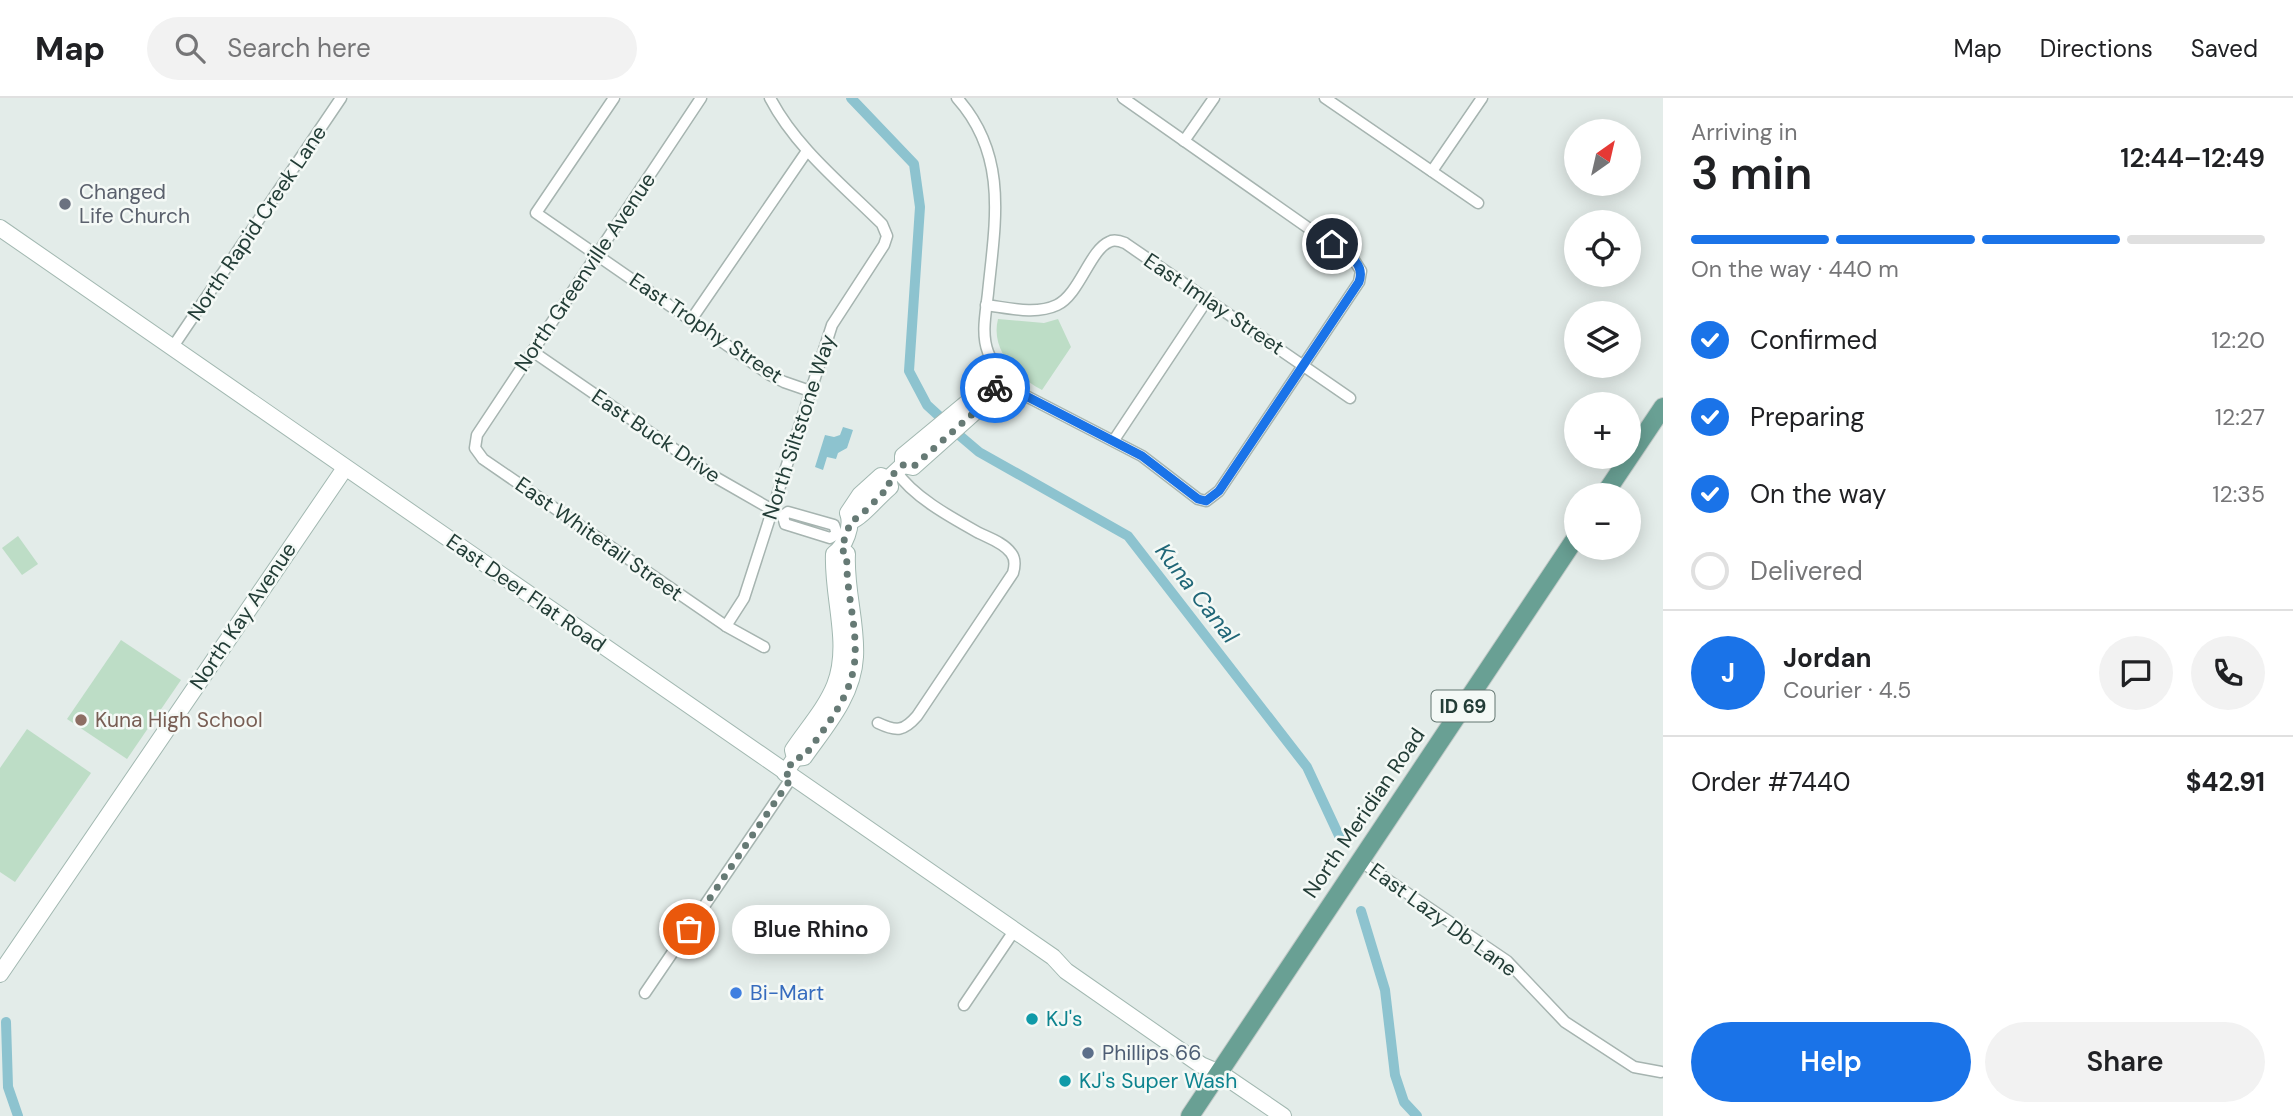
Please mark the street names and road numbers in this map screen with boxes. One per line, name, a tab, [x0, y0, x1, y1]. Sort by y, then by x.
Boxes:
street label: North Rapid Creek Lane	[181, 120, 333, 326]
street label: North Greenville Avenue	[508, 167, 662, 377]
street label: East Imlay Street	[1138, 247, 1290, 361]
street label: East Trophy Street	[624, 266, 788, 390]
street label: North Siltstone Way	[756, 331, 842, 523]
street label: East Buck Drive	[586, 383, 726, 490]
street label: East Whitetail Street	[510, 471, 688, 607]
street label: East Deer Flat Road	[441, 527, 611, 659]
street label: North Kay Avenue	[183, 537, 303, 695]
road number: ID 69	[1432, 691, 1494, 722]
street label: North Meridian Road	[1297, 723, 1431, 903]
street label: East Lazy Db Lane	[1363, 857, 1523, 983]

